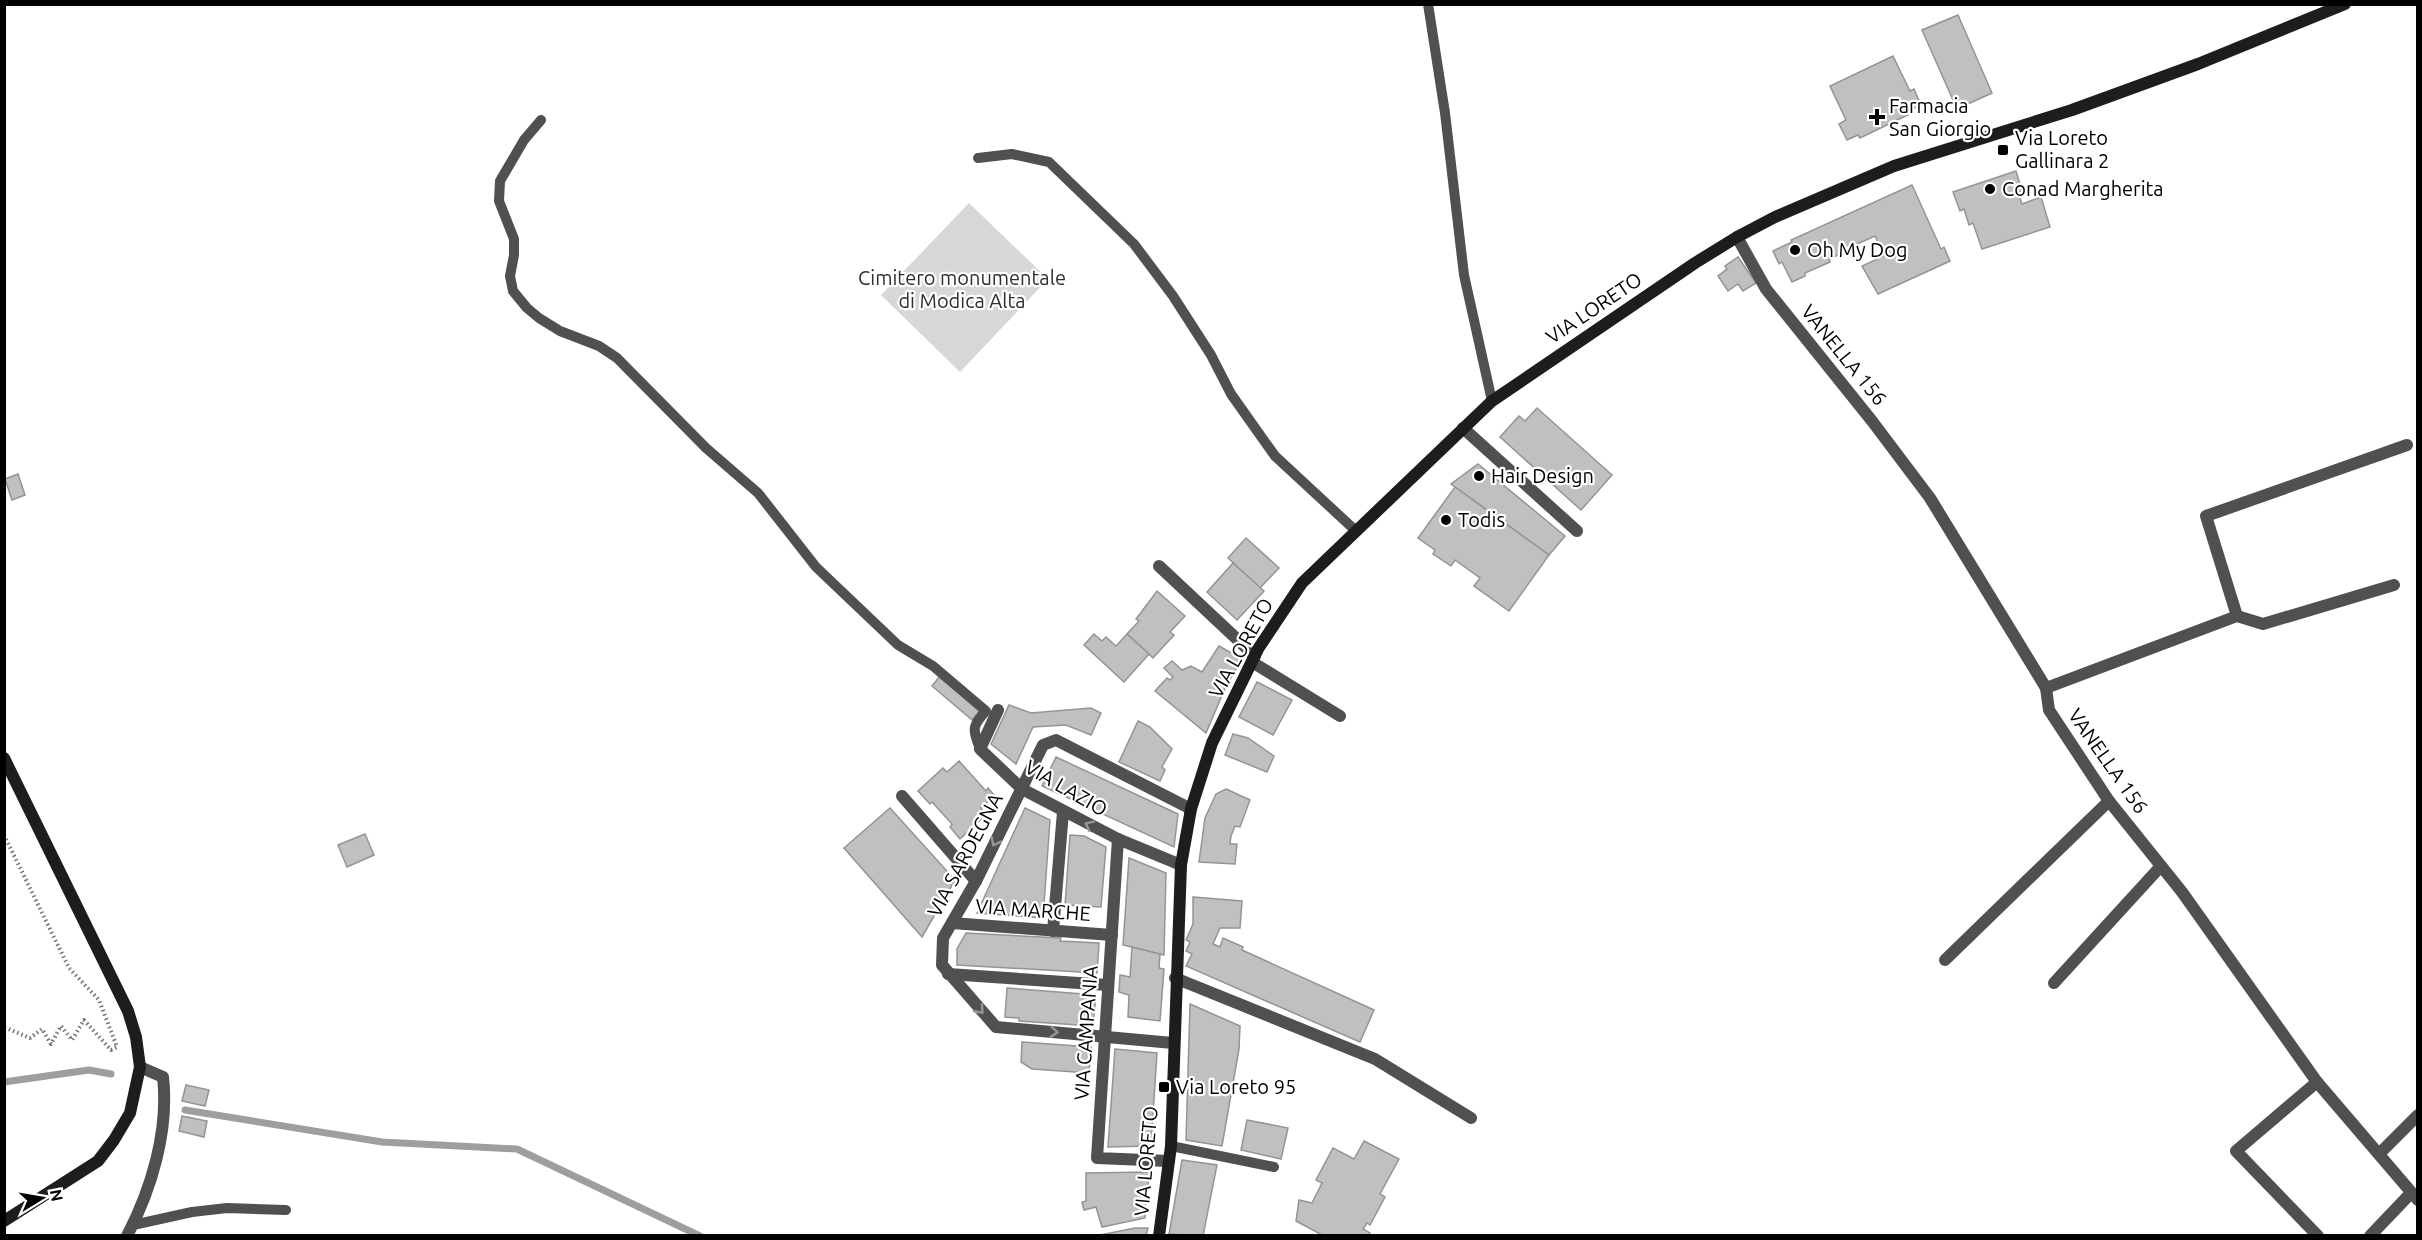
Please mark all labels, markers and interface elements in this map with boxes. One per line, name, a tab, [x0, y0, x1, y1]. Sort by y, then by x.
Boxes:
place label: Farmacia San Giorgio	[1889, 94, 1991, 140]
marker: Farmacia San Giorgio	[1870, 110, 1884, 124]
place label: Via Loreto Gallinara 2	[2015, 126, 2109, 172]
marker: Via Loreto Gallinara 2	[1996, 143, 2010, 157]
place label: Conad Margherita	[2002, 177, 2164, 200]
marker: Conad Margherita	[1983, 182, 1997, 196]
place label: Oh My Dog	[1807, 238, 1907, 261]
marker: Oh My Dog	[1788, 243, 1802, 257]
park label: Cimitero monumentale di Modica Alta	[858, 266, 1066, 312]
street label: VIA LORETO	[1541, 267, 1646, 348]
street label: VANELLA 156	[1797, 300, 1892, 410]
place label: Hair Design	[1491, 464, 1594, 487]
marker: Hair Design	[1472, 469, 1486, 483]
place label: Todis	[1458, 508, 1505, 531]
marker: Todis	[1439, 513, 1453, 527]
street label: VIA LORETO	[1204, 594, 1277, 702]
street label: VANELLA 156	[2064, 704, 2153, 817]
street label: VIA LAZIO	[1021, 755, 1112, 820]
street label: VIA SARDEGNA	[922, 789, 1007, 921]
one-way arrow	[1084, 820, 1095, 832]
one-way arrow	[991, 835, 1003, 846]
street label: VIA MARCHE	[975, 894, 1091, 925]
street label: VIA CAMPANIA	[1069, 965, 1102, 1101]
one-way arrow	[973, 1003, 984, 1014]
one-way arrow	[1049, 1025, 1058, 1038]
place label: Via Loreto 95	[1176, 1075, 1296, 1098]
marker: Via Loreto 95	[1157, 1080, 1171, 1094]
street label: VIA LORETO	[1129, 1105, 1162, 1217]
north arrow	[12, 1168, 72, 1228]
text: N	[47, 1188, 67, 1203]

